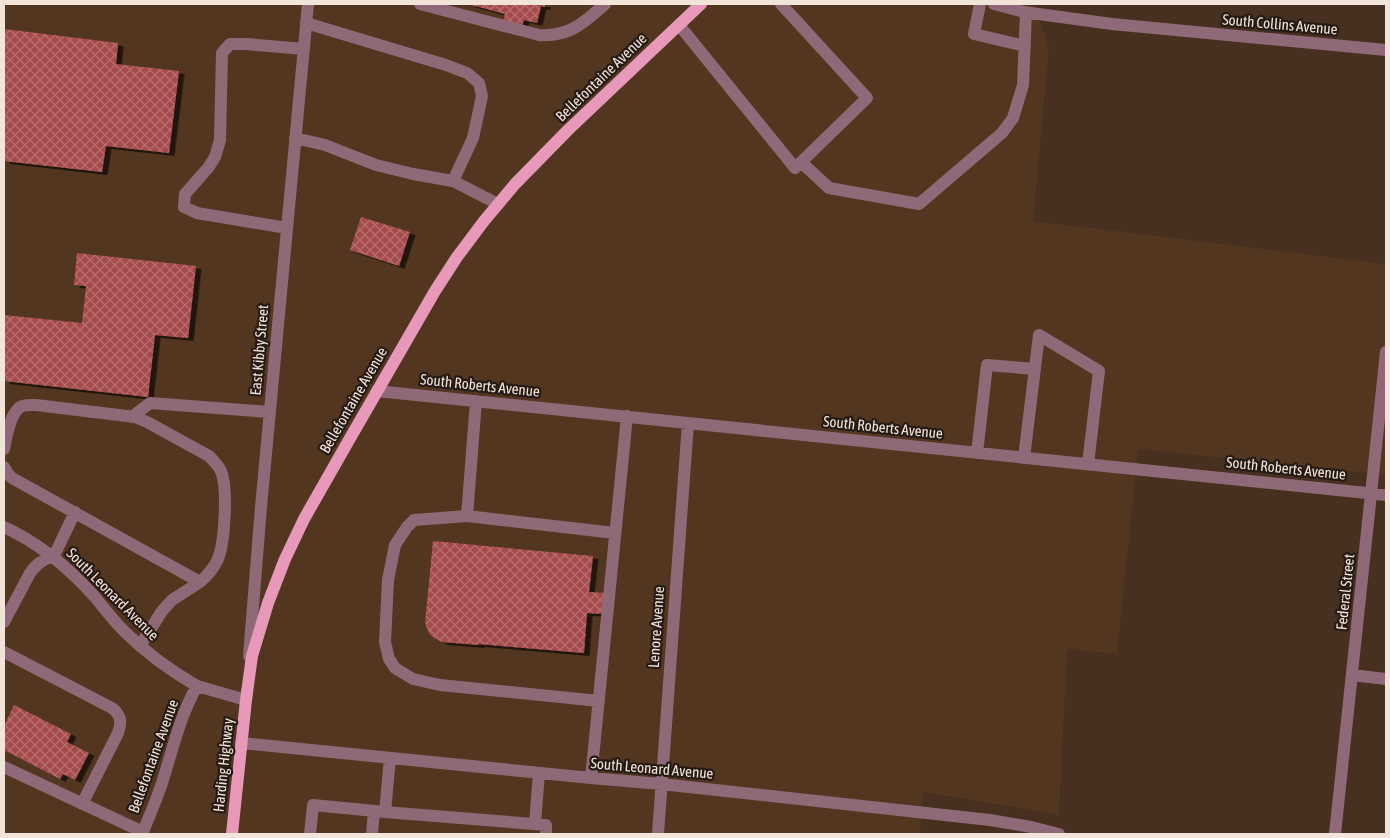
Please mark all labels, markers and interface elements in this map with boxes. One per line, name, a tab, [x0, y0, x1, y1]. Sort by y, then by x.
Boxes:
street label: South Collins Avenue	[1222, 10, 1339, 38]
street label: Bellefontaine Avenue	[552, 29, 650, 125]
street label: East Kibby Street	[247, 304, 271, 396]
street label: Bellefontaine Avenue	[316, 344, 390, 456]
street label: South Roberts Avenue	[419, 370, 541, 400]
street label: South Roberts Avenue	[822, 412, 944, 442]
street label: South Roberts Avenue	[1225, 453, 1347, 483]
street label: South Leonard Avenue	[63, 544, 163, 644]
street label: Federal Street	[1333, 553, 1357, 631]
street label: Lenore Avenue	[645, 585, 667, 668]
street label: Bellefontaine Avenue	[125, 697, 181, 815]
street label: Harding Highway	[210, 717, 236, 813]
street label: South Leonard Avenue	[590, 754, 714, 782]

